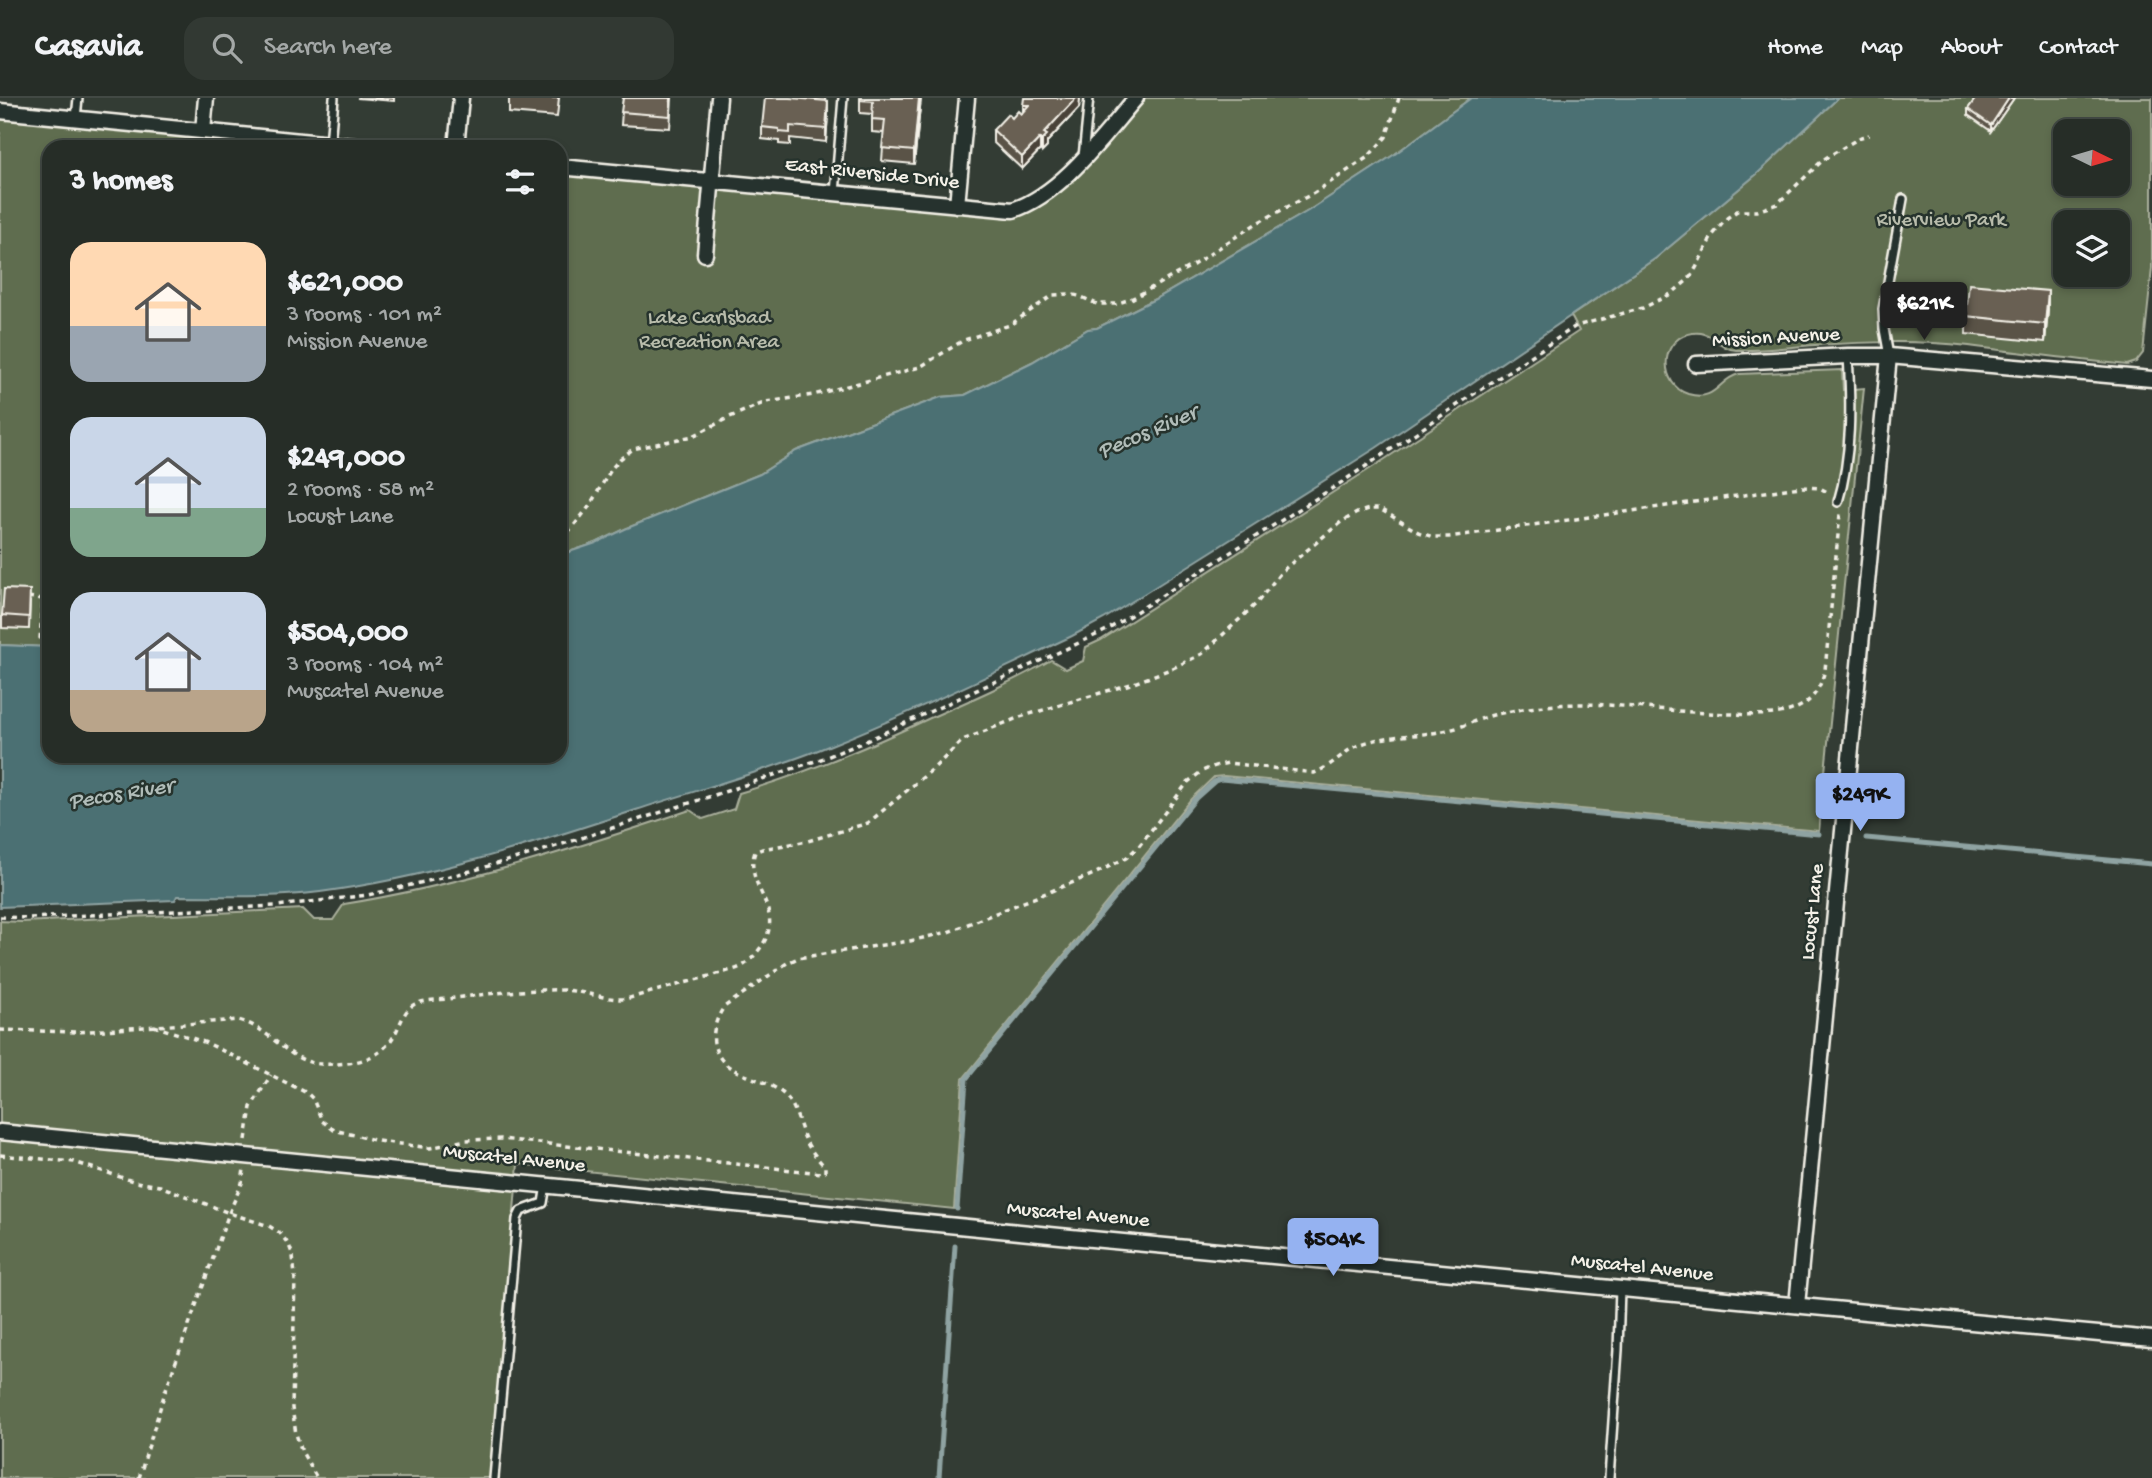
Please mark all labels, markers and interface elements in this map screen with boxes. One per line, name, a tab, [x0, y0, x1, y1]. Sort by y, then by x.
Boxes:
search box	[184, 17, 674, 80]
text: Casavia	[35, 29, 142, 67]
icon: search	[208, 29, 246, 67]
text: Search here	[264, 33, 392, 64]
text: Home	[1767, 34, 1823, 63]
text: Map	[1861, 34, 1903, 63]
text: About	[1941, 34, 2001, 63]
text: Contact	[2039, 34, 2117, 63]
north arrow	[2053, 119, 2130, 196]
map controls	[2053, 119, 2130, 287]
street label: East Riverside Drive	[784, 153, 962, 197]
icon: filters	[501, 163, 539, 201]
text: 3 homes	[70, 165, 172, 200]
park label: Riverview Park	[1876, 209, 2008, 234]
button: layers	[2053, 210, 2130, 287]
text: $621,000	[287, 267, 403, 302]
icon: home	[126, 270, 210, 354]
pin: $621K	[1875, 282, 1973, 342]
text: $621K	[1896, 291, 1952, 318]
text: 3 rooms · 101 m²	[287, 302, 442, 329]
park label: Lake Carlsbad Recreation Area	[639, 307, 780, 356]
street label: Mission Avenue	[1711, 323, 1842, 355]
text: Mission Avenue	[287, 329, 427, 356]
water label: Pecos River	[1094, 398, 1206, 466]
text: $249,000	[287, 442, 405, 477]
icon: home	[126, 445, 210, 529]
text: 2 rooms · 58 m²	[287, 477, 434, 504]
text: Locust Lane	[287, 504, 393, 531]
text: $504,000	[287, 617, 408, 652]
icon: home	[126, 620, 210, 704]
text: 3 rooms · 104 m²	[287, 652, 443, 679]
text: Muscatel Avenue	[287, 679, 444, 706]
water label: Pecos River	[67, 773, 180, 817]
pin: $249K	[1811, 774, 1909, 833]
text: $249K	[1832, 782, 1888, 809]
street label: Locust Lane	[1796, 861, 1832, 962]
street label: Muscatel Avenue	[442, 1140, 588, 1180]
street label: Muscatel Avenue	[1006, 1197, 1152, 1235]
pin: $504K	[1284, 1218, 1382, 1278]
text: $504K	[1303, 1227, 1363, 1254]
street label: Muscatel Avenue	[1570, 1249, 1716, 1289]

